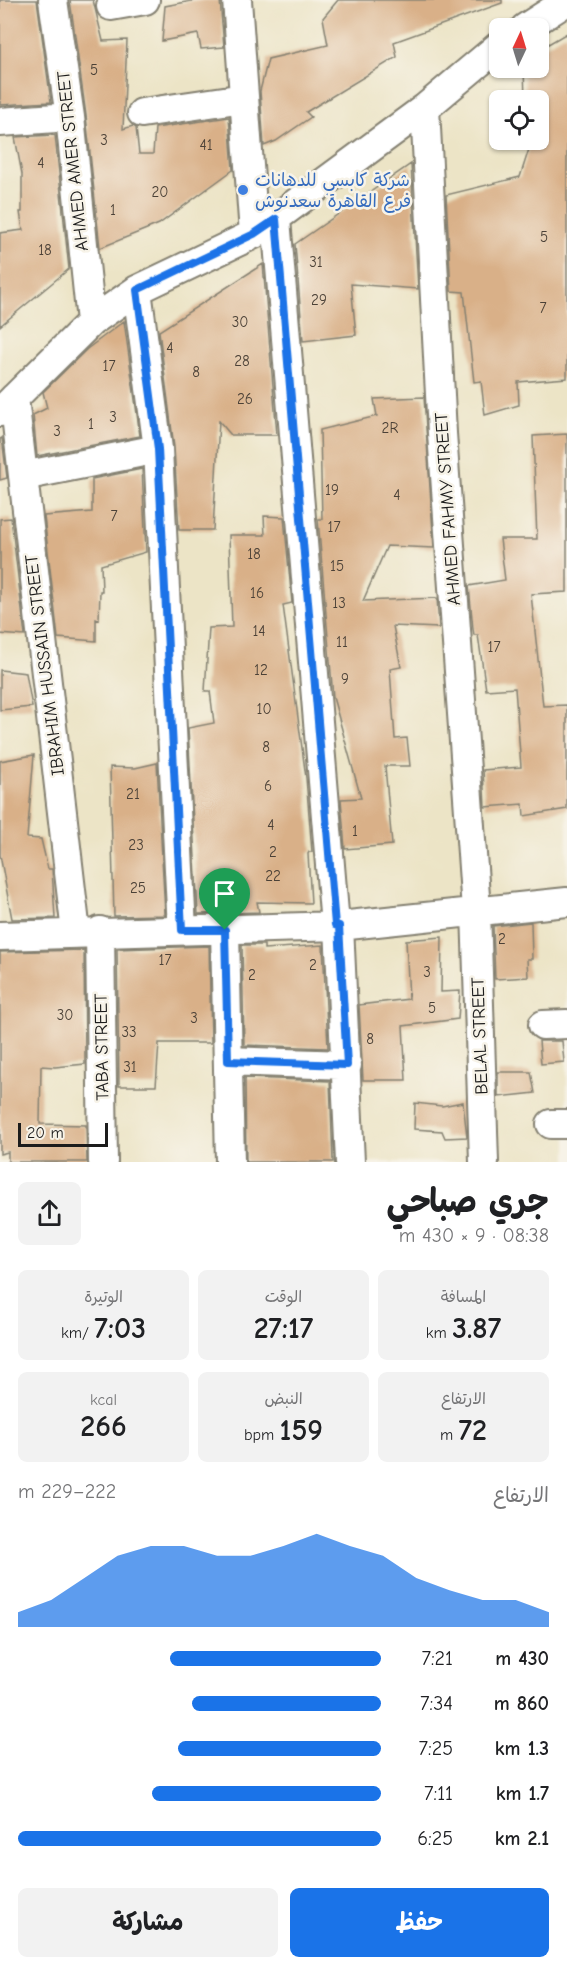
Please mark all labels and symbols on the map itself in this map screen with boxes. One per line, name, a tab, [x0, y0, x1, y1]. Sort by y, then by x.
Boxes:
north arrow	[489, 18, 549, 78]
house number: 5	[90, 61, 98, 79]
street label: AHMED AMER STREET	[53, 69, 93, 252]
house number: 3	[100, 131, 108, 149]
house number: 41	[199, 136, 213, 154]
house number: 4	[37, 154, 45, 172]
place label: شركة كابسي للدهانات فرع القاهرة سعدنوش	[255, 170, 411, 213]
house number: 20	[152, 183, 168, 201]
marker: شركة كابسي للدهانات فرع القاهرة سعدنوش	[236, 183, 250, 197]
house number: 1	[110, 201, 116, 219]
house number: 5	[540, 228, 548, 246]
house number: 18	[38, 241, 52, 259]
house number: 31	[309, 253, 323, 271]
house number: 29	[311, 291, 327, 309]
house number: 7	[539, 299, 547, 317]
house number: 30	[232, 313, 248, 331]
house number: 4	[166, 339, 174, 357]
house number: 28	[234, 352, 250, 370]
house number: 17	[102, 357, 116, 375]
house number: 8	[192, 363, 200, 381]
house number: 26	[237, 390, 253, 408]
house number: 3	[109, 408, 117, 426]
street label: AHMED FAHMY STREET	[431, 411, 465, 606]
house number: 1	[88, 415, 94, 433]
house number: 2R	[382, 419, 398, 437]
house number: 3	[53, 422, 61, 440]
house number: 19	[325, 481, 339, 499]
house number: 4	[393, 486, 401, 504]
house number: 7	[110, 507, 118, 525]
house number: 17	[327, 518, 341, 536]
house number: 18	[247, 545, 261, 563]
street label: IBRAHIM HUSSAIN STREET	[21, 553, 69, 777]
house number: 15	[330, 557, 344, 575]
house number: 16	[250, 584, 264, 602]
house number: 13	[332, 594, 346, 612]
house number: 14	[252, 622, 266, 640]
house number: 11	[336, 633, 348, 651]
house number: 17	[487, 638, 501, 656]
house number: 12	[254, 661, 268, 679]
house number: 9	[341, 670, 349, 688]
house number: 10	[256, 700, 272, 718]
house number: 8	[262, 738, 270, 756]
house number: 6	[264, 777, 272, 795]
house number: 21	[126, 785, 140, 803]
house number: 4	[267, 816, 275, 834]
house number: 1	[352, 822, 358, 840]
house number: 23	[128, 836, 144, 854]
house number: 2	[269, 843, 277, 861]
house number: 22	[265, 867, 281, 885]
pin	[199, 868, 250, 930]
house number: 25	[130, 879, 146, 897]
house number: 2	[498, 930, 506, 948]
house number: 17	[158, 951, 172, 969]
house number: 2	[309, 956, 317, 974]
house number: 3	[423, 963, 431, 981]
house number: 2	[248, 966, 256, 984]
street label: BELAL STREET	[467, 976, 493, 1095]
street label: TABA STREET	[91, 993, 113, 1101]
house number: 5	[428, 999, 436, 1017]
house number: 30	[57, 1006, 73, 1024]
house number: 3	[190, 1009, 198, 1027]
house number: 33	[121, 1023, 137, 1041]
house number: 8	[366, 1030, 374, 1048]
house number: 31	[123, 1058, 137, 1076]
scale bar	[18, 1120, 108, 1148]

